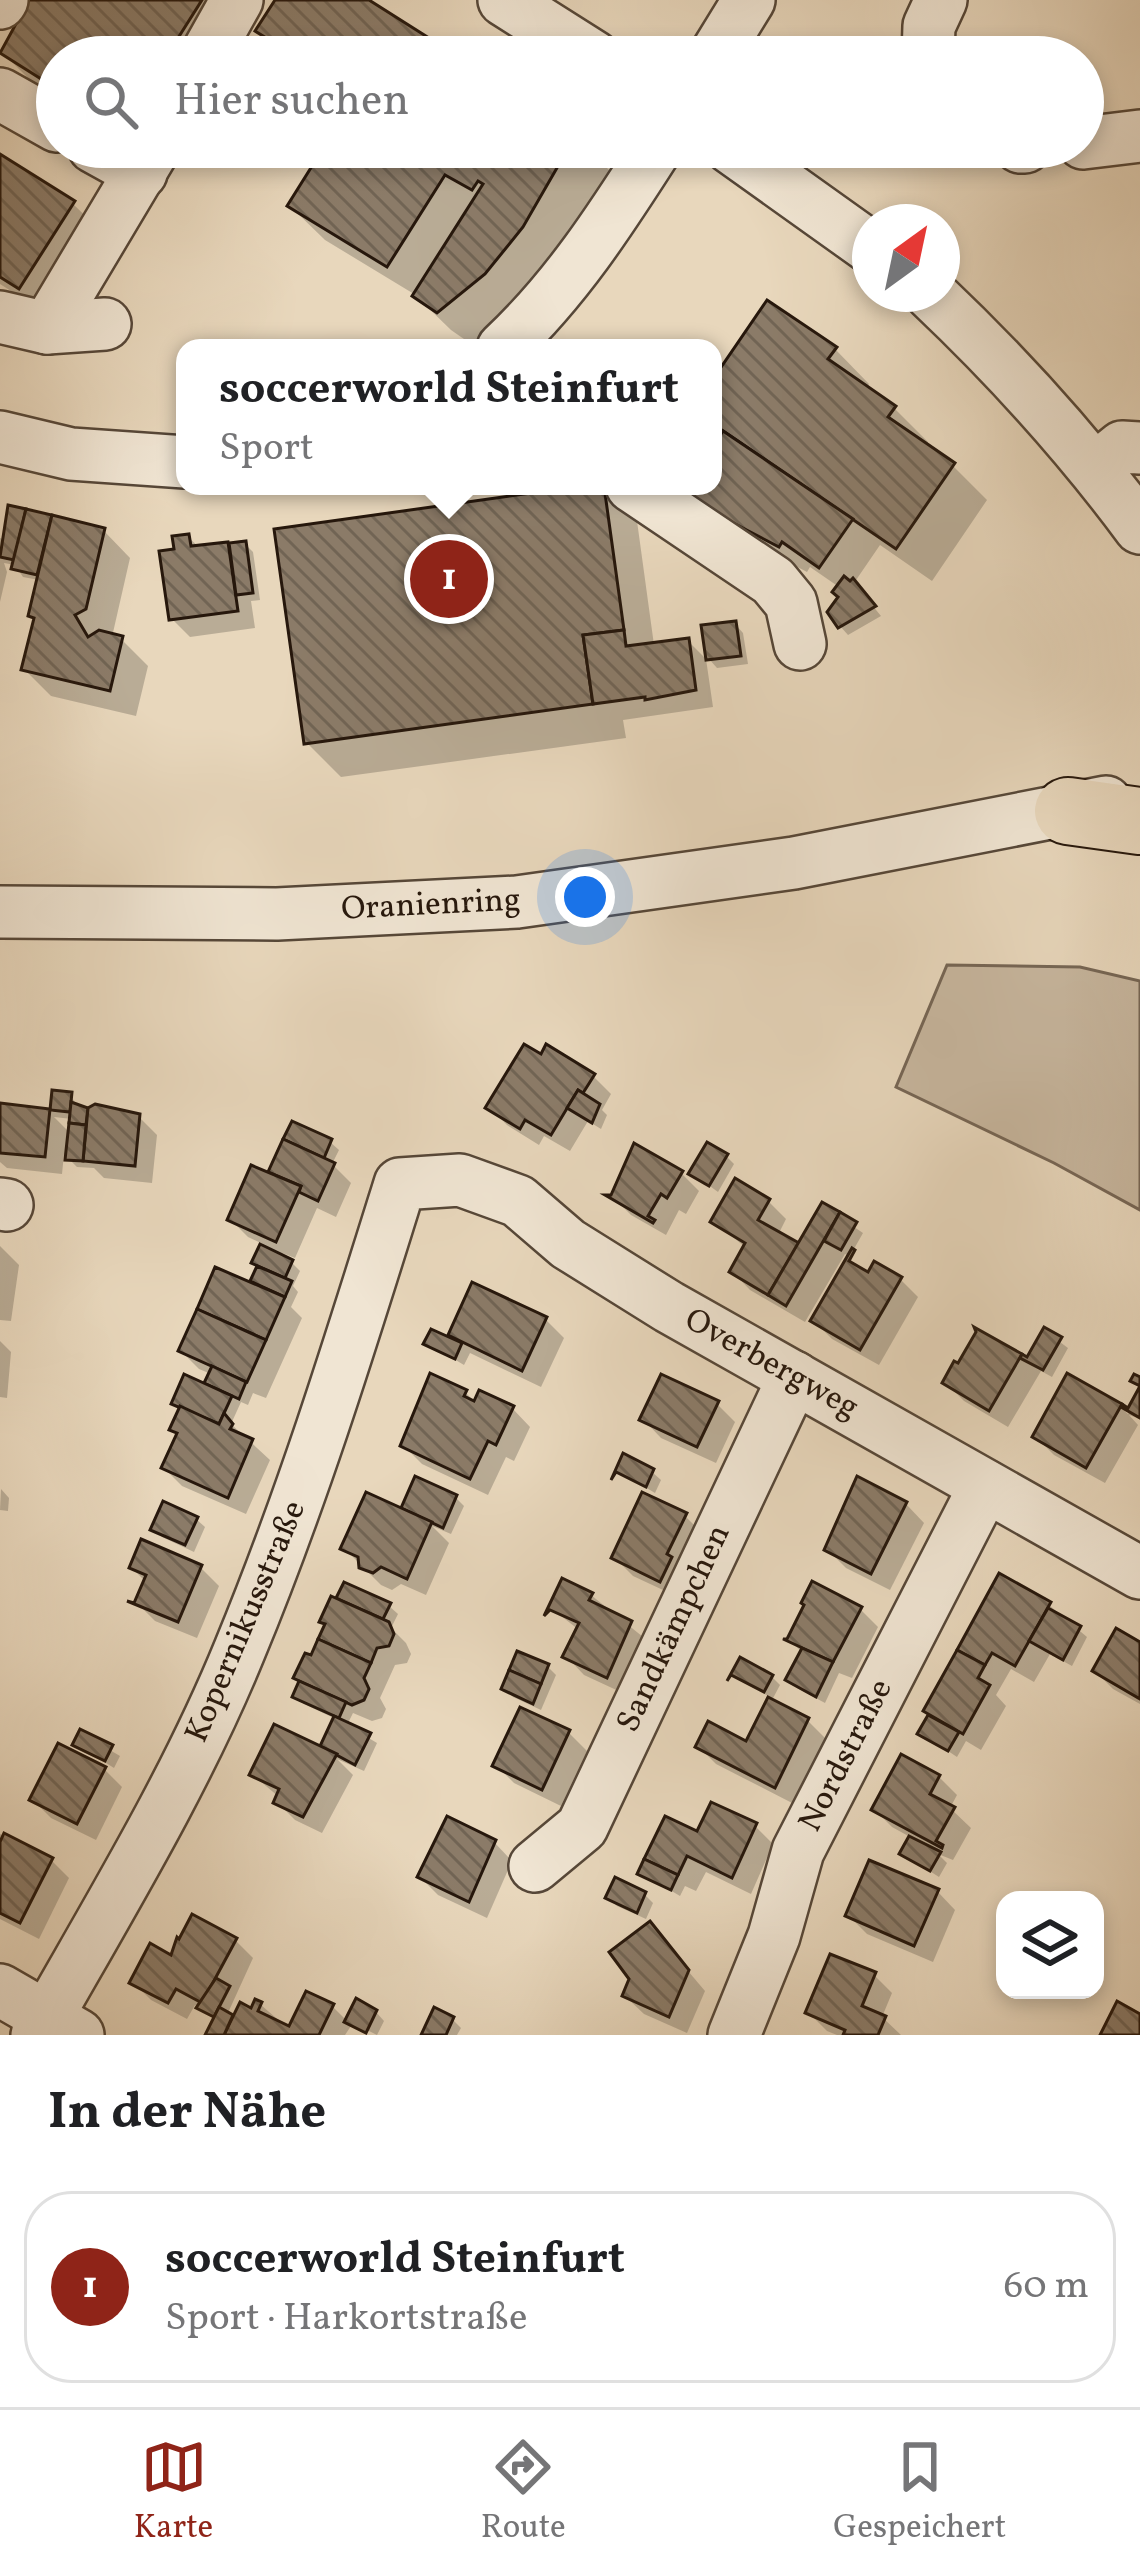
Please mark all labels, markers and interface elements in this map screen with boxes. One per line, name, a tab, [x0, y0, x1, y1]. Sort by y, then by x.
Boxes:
search box	[36, 36, 1104, 168]
icon: search	[78, 69, 144, 135]
text: Hier suchen	[174, 71, 409, 134]
north arrow	[852, 204, 960, 312]
popup	[176, 339, 722, 495]
text: soccerworld Steinfurt	[219, 359, 679, 422]
text: Sport	[219, 422, 314, 476]
pin: 1	[410, 534, 488, 624]
your location	[555, 867, 615, 927]
street label: Oranienring	[340, 878, 522, 934]
street label: Overbergweg	[676, 1298, 866, 1432]
street label: Kopernikusstraße	[175, 1494, 319, 1750]
street label: Sandkämpchen	[607, 1518, 743, 1740]
street label: Nordstraße	[789, 1672, 905, 1840]
map controls	[996, 1891, 1104, 1999]
button: layers	[996, 1891, 1104, 1999]
text: In der Nähe	[48, 2078, 326, 2149]
text: soccerworld Steinfurt	[165, 2229, 625, 2292]
text: 1	[82, 2260, 98, 2314]
text: 60 m	[1004, 2260, 1089, 2314]
text: Sport · Harkortstraße	[165, 2292, 527, 2346]
tab: Karte	[134, 2434, 213, 2552]
tab: Route	[481, 2434, 566, 2552]
tab: Gespeichert	[833, 2434, 1006, 2552]

